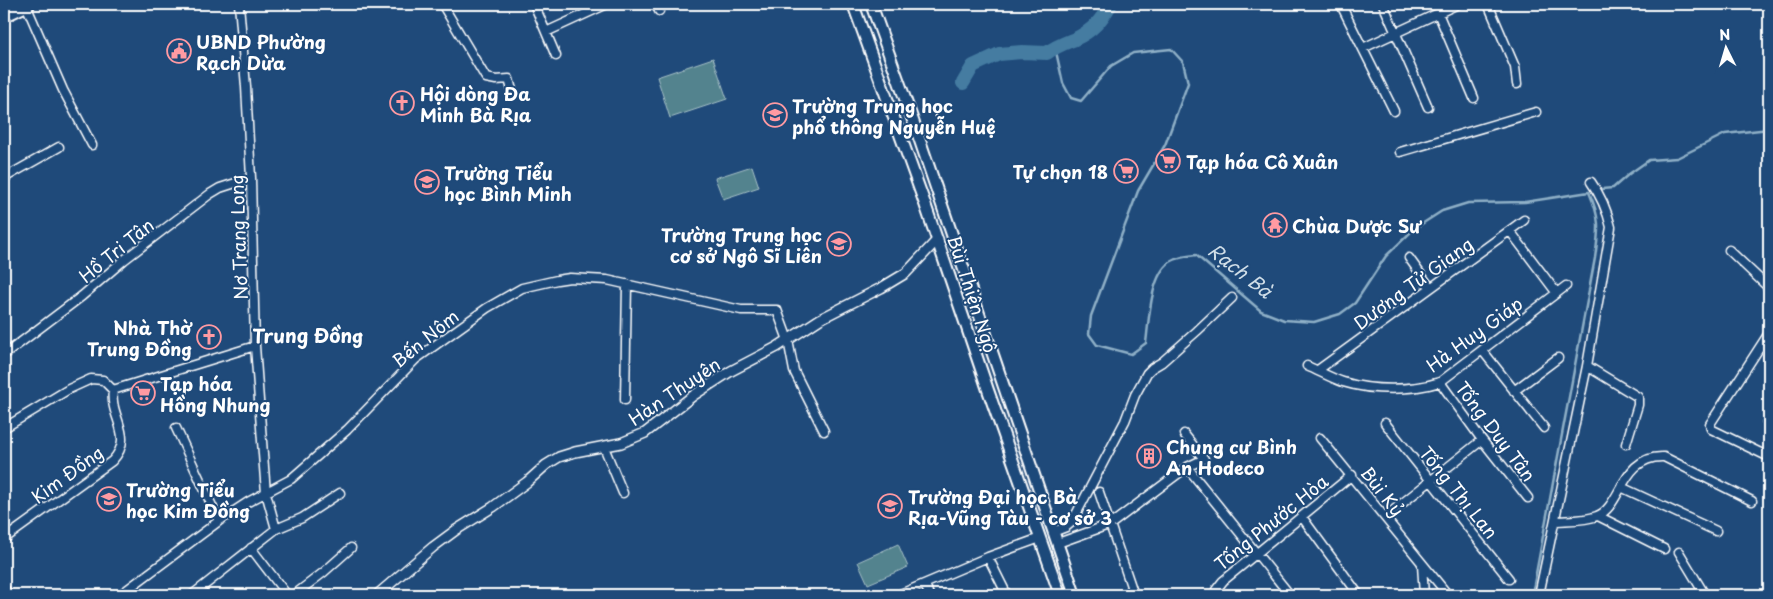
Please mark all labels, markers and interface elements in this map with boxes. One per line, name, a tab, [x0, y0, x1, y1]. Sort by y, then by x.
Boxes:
north arrow	[1700, 22, 1750, 72]
text: N	[1718, 24, 1731, 45]
place label: UBND Phường Rạch Dừa	[196, 28, 326, 76]
public building icon: UBND Phường Rạch Dừa	[166, 38, 192, 64]
place label: Hội dòng Đa Minh Bà Rịa	[420, 80, 532, 128]
church icon: Hội dòng Đa Minh Bà Rịa	[389, 90, 415, 116]
place label: Trường Trung học phổ thông Nguyễn Huệ	[792, 92, 996, 140]
school or university icon: Trường Trung học phổ thông Nguyễn Huệ	[762, 102, 788, 128]
supermarket icon: Tạp hóa Cô Xuân	[1155, 148, 1181, 174]
place label: Tạp hóa Cô Xuân	[1186, 148, 1338, 175]
place label: Tự chọn 18	[1012, 158, 1108, 185]
supermarket icon: Tự chọn 18	[1113, 158, 1139, 184]
place label: Trường Tiểu học Bình Minh	[444, 159, 572, 207]
school or university icon: Trường Tiểu học Bình Minh	[414, 169, 440, 195]
street label: Nơ Trang Long	[222, 174, 254, 300]
street label: Hồ Tri Tân	[73, 211, 159, 289]
temple icon: Chùa Dược Sư	[1262, 212, 1288, 238]
place label: Chùa Dược Sư	[1292, 212, 1423, 239]
place label: Trường Trung học cơ sở Ngô Sĩ Liên	[661, 221, 822, 269]
street label: Dương Tử Giang	[1348, 230, 1478, 336]
school or university icon: Trường Trung học cơ sở Ngô Sĩ Liên	[826, 231, 852, 257]
street label: Bùi Thiện Ngộ	[941, 232, 1005, 356]
water label: Rạch Bà	[1203, 236, 1280, 305]
street label: Hà Huy Giáp	[1420, 290, 1528, 378]
street label: Bến Nôm	[386, 303, 464, 373]
place label: Nhà Thờ Trung Đồng	[87, 314, 193, 362]
district label: Trung Đồng	[253, 321, 363, 349]
church icon: Nhà Thờ Trung Đồng	[196, 324, 222, 350]
street label: Hàn Thuyên	[623, 350, 725, 432]
place label: Tạp hóa Hồng Nhung	[160, 370, 270, 418]
street label: Tống Duy Tân	[1449, 375, 1543, 487]
supermarket icon: Tạp hóa Hồng Nhung	[130, 380, 156, 406]
place label: Chung cư Bình An Hodeco	[1166, 433, 1297, 481]
street label: Kim Đồng	[25, 439, 109, 509]
street label: Tống Thị Lan	[1413, 440, 1505, 544]
building icon: Chung cư Bình An Hodeco	[1136, 443, 1162, 469]
street label: Bùi Kỷ	[1355, 460, 1411, 522]
street label: Tống Phước Hòa	[1208, 467, 1334, 576]
place label: Trường Tiểu học Kim Đồng	[126, 476, 250, 524]
place label: Trường Đại học Bà Rịa-Vũng Tàu - cơ sở 3	[908, 483, 1112, 531]
school or university icon: Trường Tiểu học Kim Đồng	[96, 486, 122, 512]
school or university icon: Trường Đại học Bà Rịa-Vũng Tàu - cơ sở 3	[877, 493, 903, 519]

